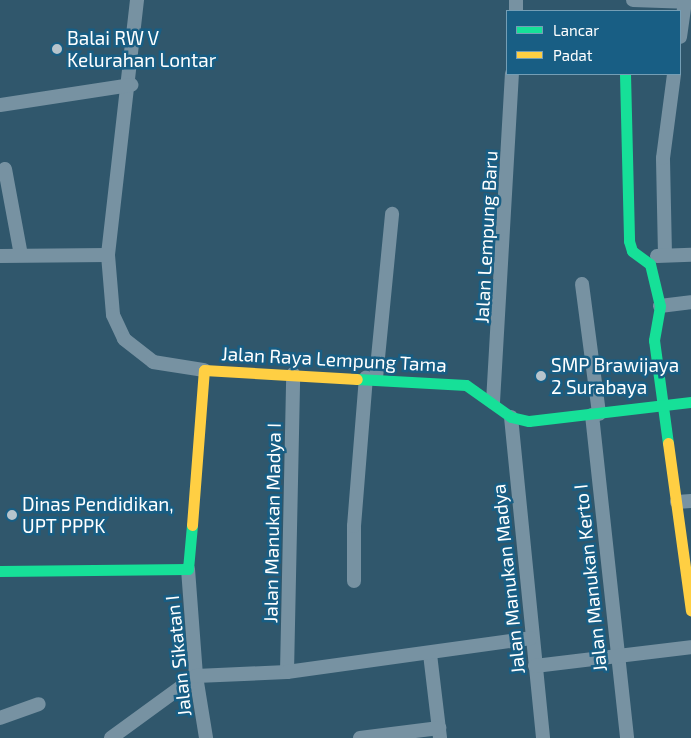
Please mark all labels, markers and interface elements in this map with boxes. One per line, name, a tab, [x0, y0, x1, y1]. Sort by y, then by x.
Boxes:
legend	[506, 10, 681, 75]
text: Lancar	[553, 21, 599, 39]
place label: Balai RW V Kelurahan Lontar	[67, 27, 216, 71]
marker: Balai RW V Kelurahan Lontar	[51, 43, 63, 55]
text: Padat	[553, 46, 593, 64]
street label: Jalan Lempung Baru	[470, 150, 502, 324]
street label: Jalan Raya Lempung Tama	[221, 342, 447, 376]
place label: SMP Brawijaya 2 Surabaya	[551, 354, 680, 398]
marker: SMP Brawijaya 2 Surabaya	[535, 370, 547, 382]
street label: Jalan Manukan Madya I	[259, 423, 285, 623]
street label: Jalan Manukan Madya	[487, 483, 529, 675]
street label: Jalan Manukan Kerto I	[569, 483, 611, 673]
place label: Dinas Pendidikan, UPT PPPK	[22, 493, 174, 537]
marker: Dinas Pendidikan, UPT PPPK	[6, 509, 18, 521]
street label: Jalan Sikatan I	[160, 594, 196, 718]

